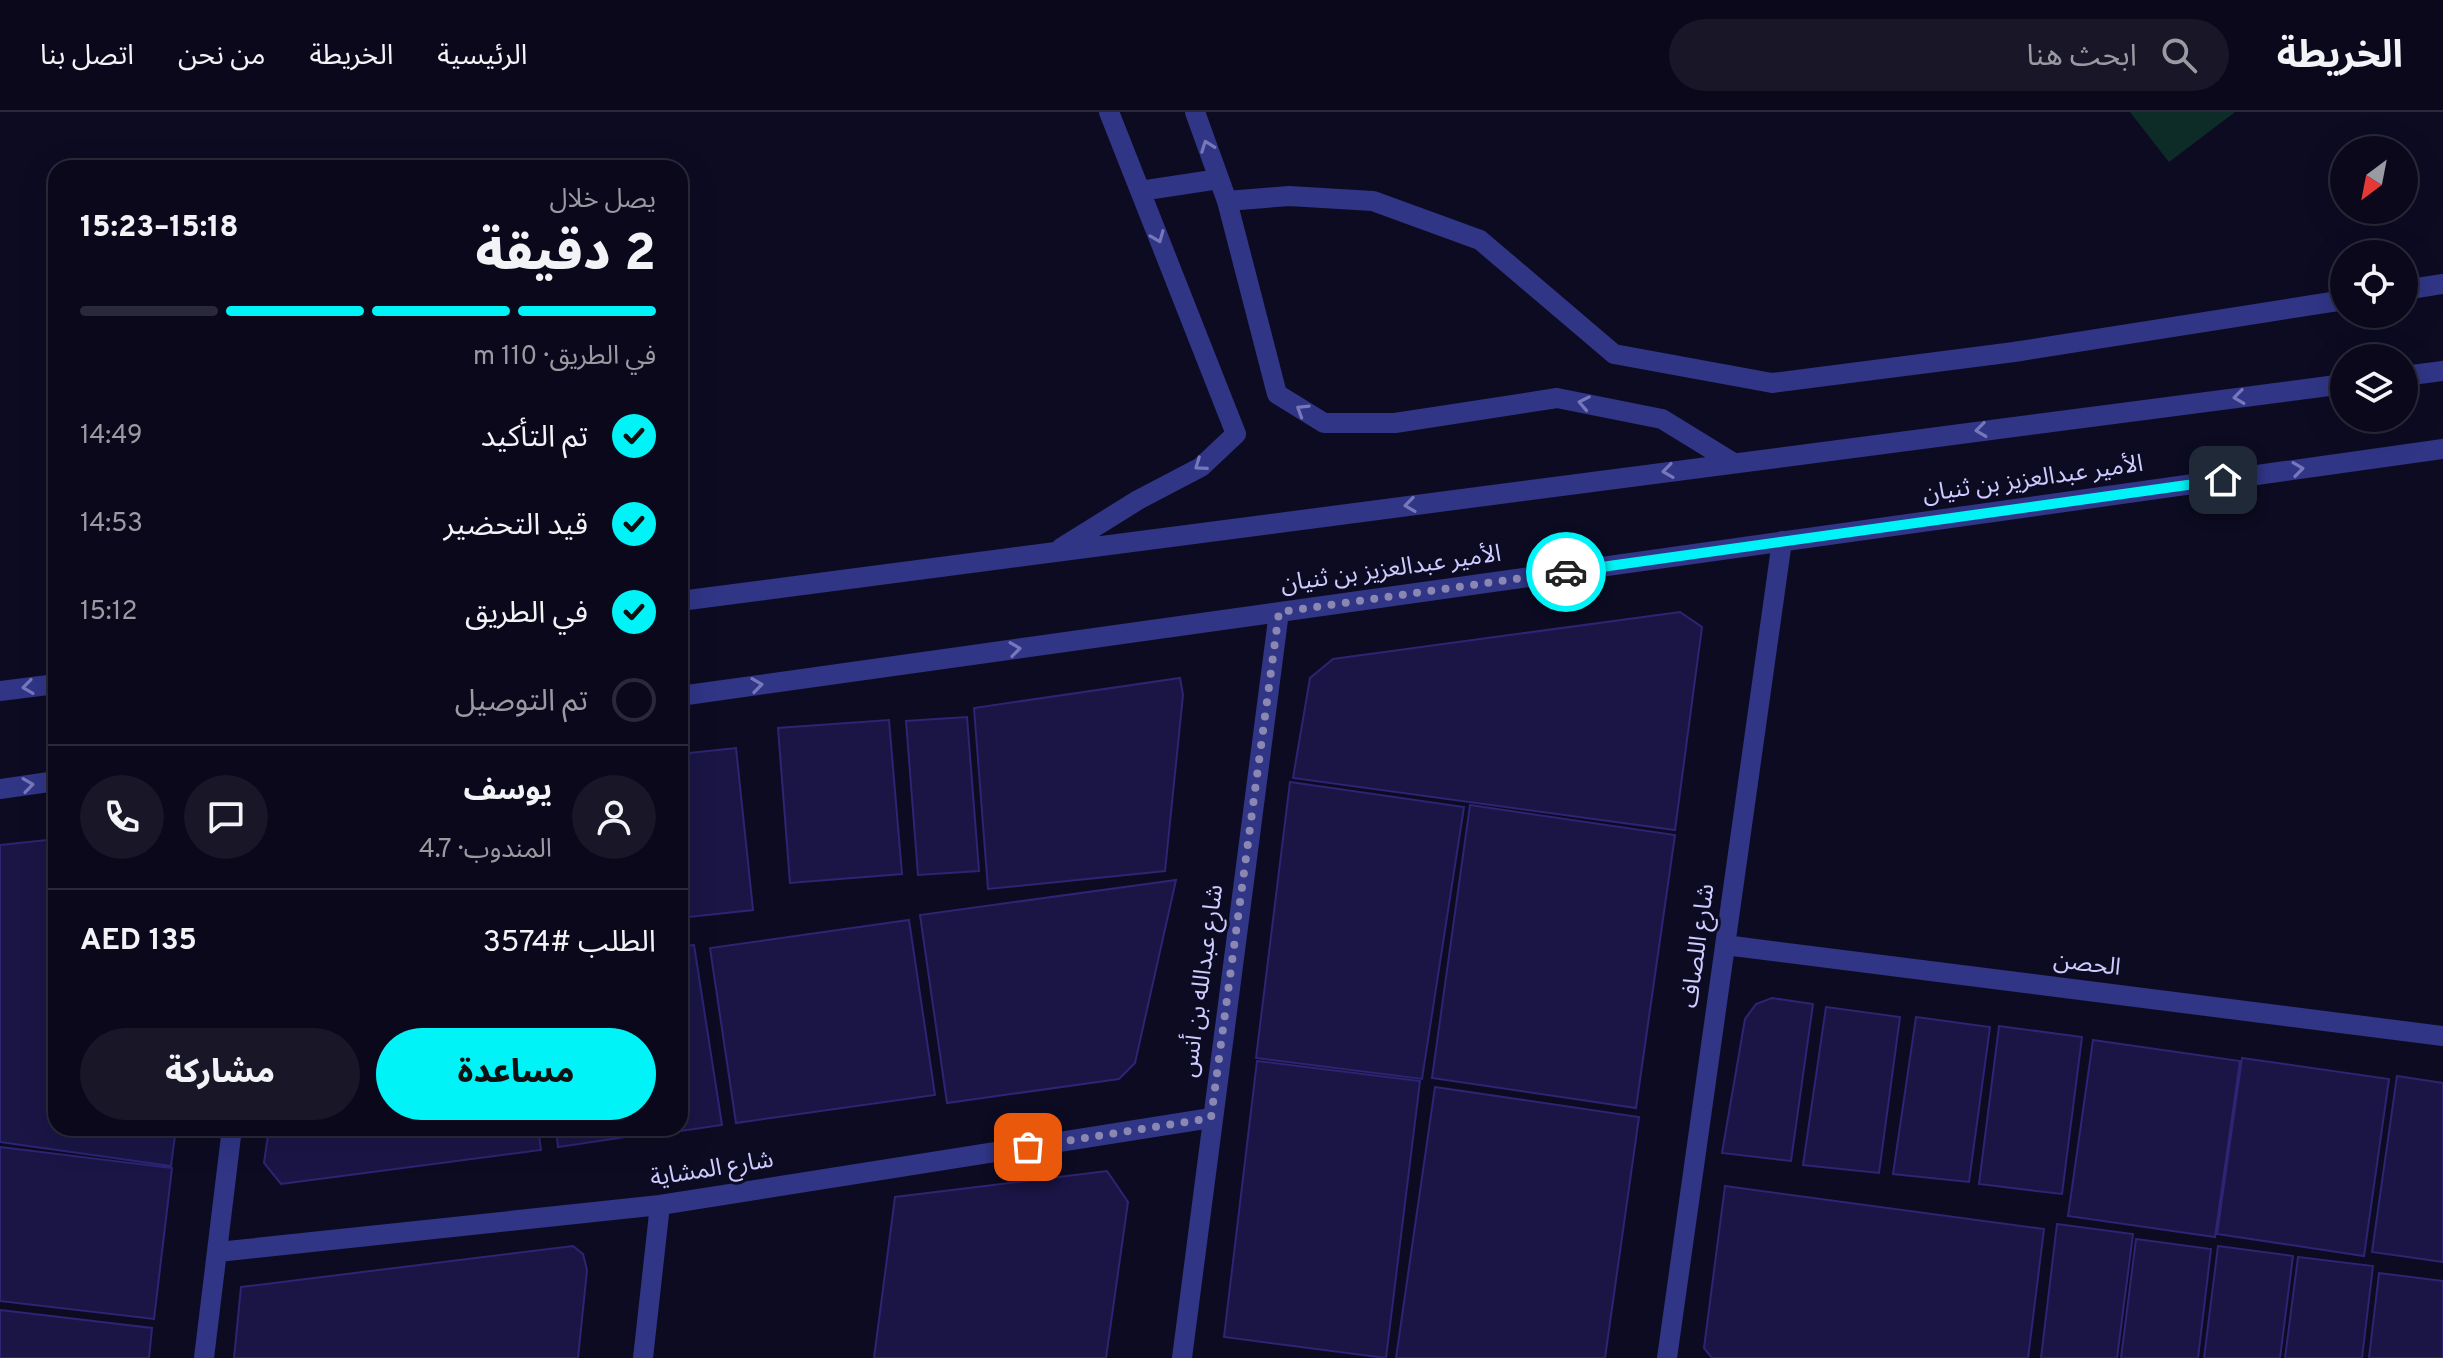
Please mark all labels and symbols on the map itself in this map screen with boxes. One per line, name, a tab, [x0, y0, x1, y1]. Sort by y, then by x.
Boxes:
north arrow	[2330, 136, 2418, 224]
one-way arrow	[1200, 140, 1216, 154]
one-way arrow	[1148, 229, 1165, 243]
one-way arrow	[2232, 389, 2245, 406]
one-way arrow	[1577, 396, 1591, 413]
one-way arrow	[1296, 404, 1311, 419]
one-way arrow	[1974, 422, 1987, 439]
pin	[2189, 446, 2257, 514]
street label: الأمير عبدالعزيز بن ثنيان	[1921, 449, 2145, 510]
one-way arrow	[1194, 455, 1209, 470]
one-way arrow	[2291, 461, 2305, 478]
one-way arrow	[1661, 462, 1674, 479]
one-way arrow	[1403, 496, 1417, 513]
courier	[1526, 532, 1606, 612]
street label: الأمير عبدالعزيز بن ثنيان	[1279, 539, 1503, 600]
one-way arrow	[1008, 641, 1022, 658]
one-way arrow	[750, 677, 764, 694]
one-way arrow	[21, 679, 34, 696]
one-way arrow	[21, 777, 35, 794]
street label: شارع عبدالله بن أنس	[1172, 882, 1231, 1079]
street label: شارع اللصاف	[1675, 882, 1723, 1010]
street label: الحصن	[2052, 946, 2122, 984]
pin	[994, 1113, 1062, 1181]
street label: شارع المشاية	[648, 1145, 776, 1195]

